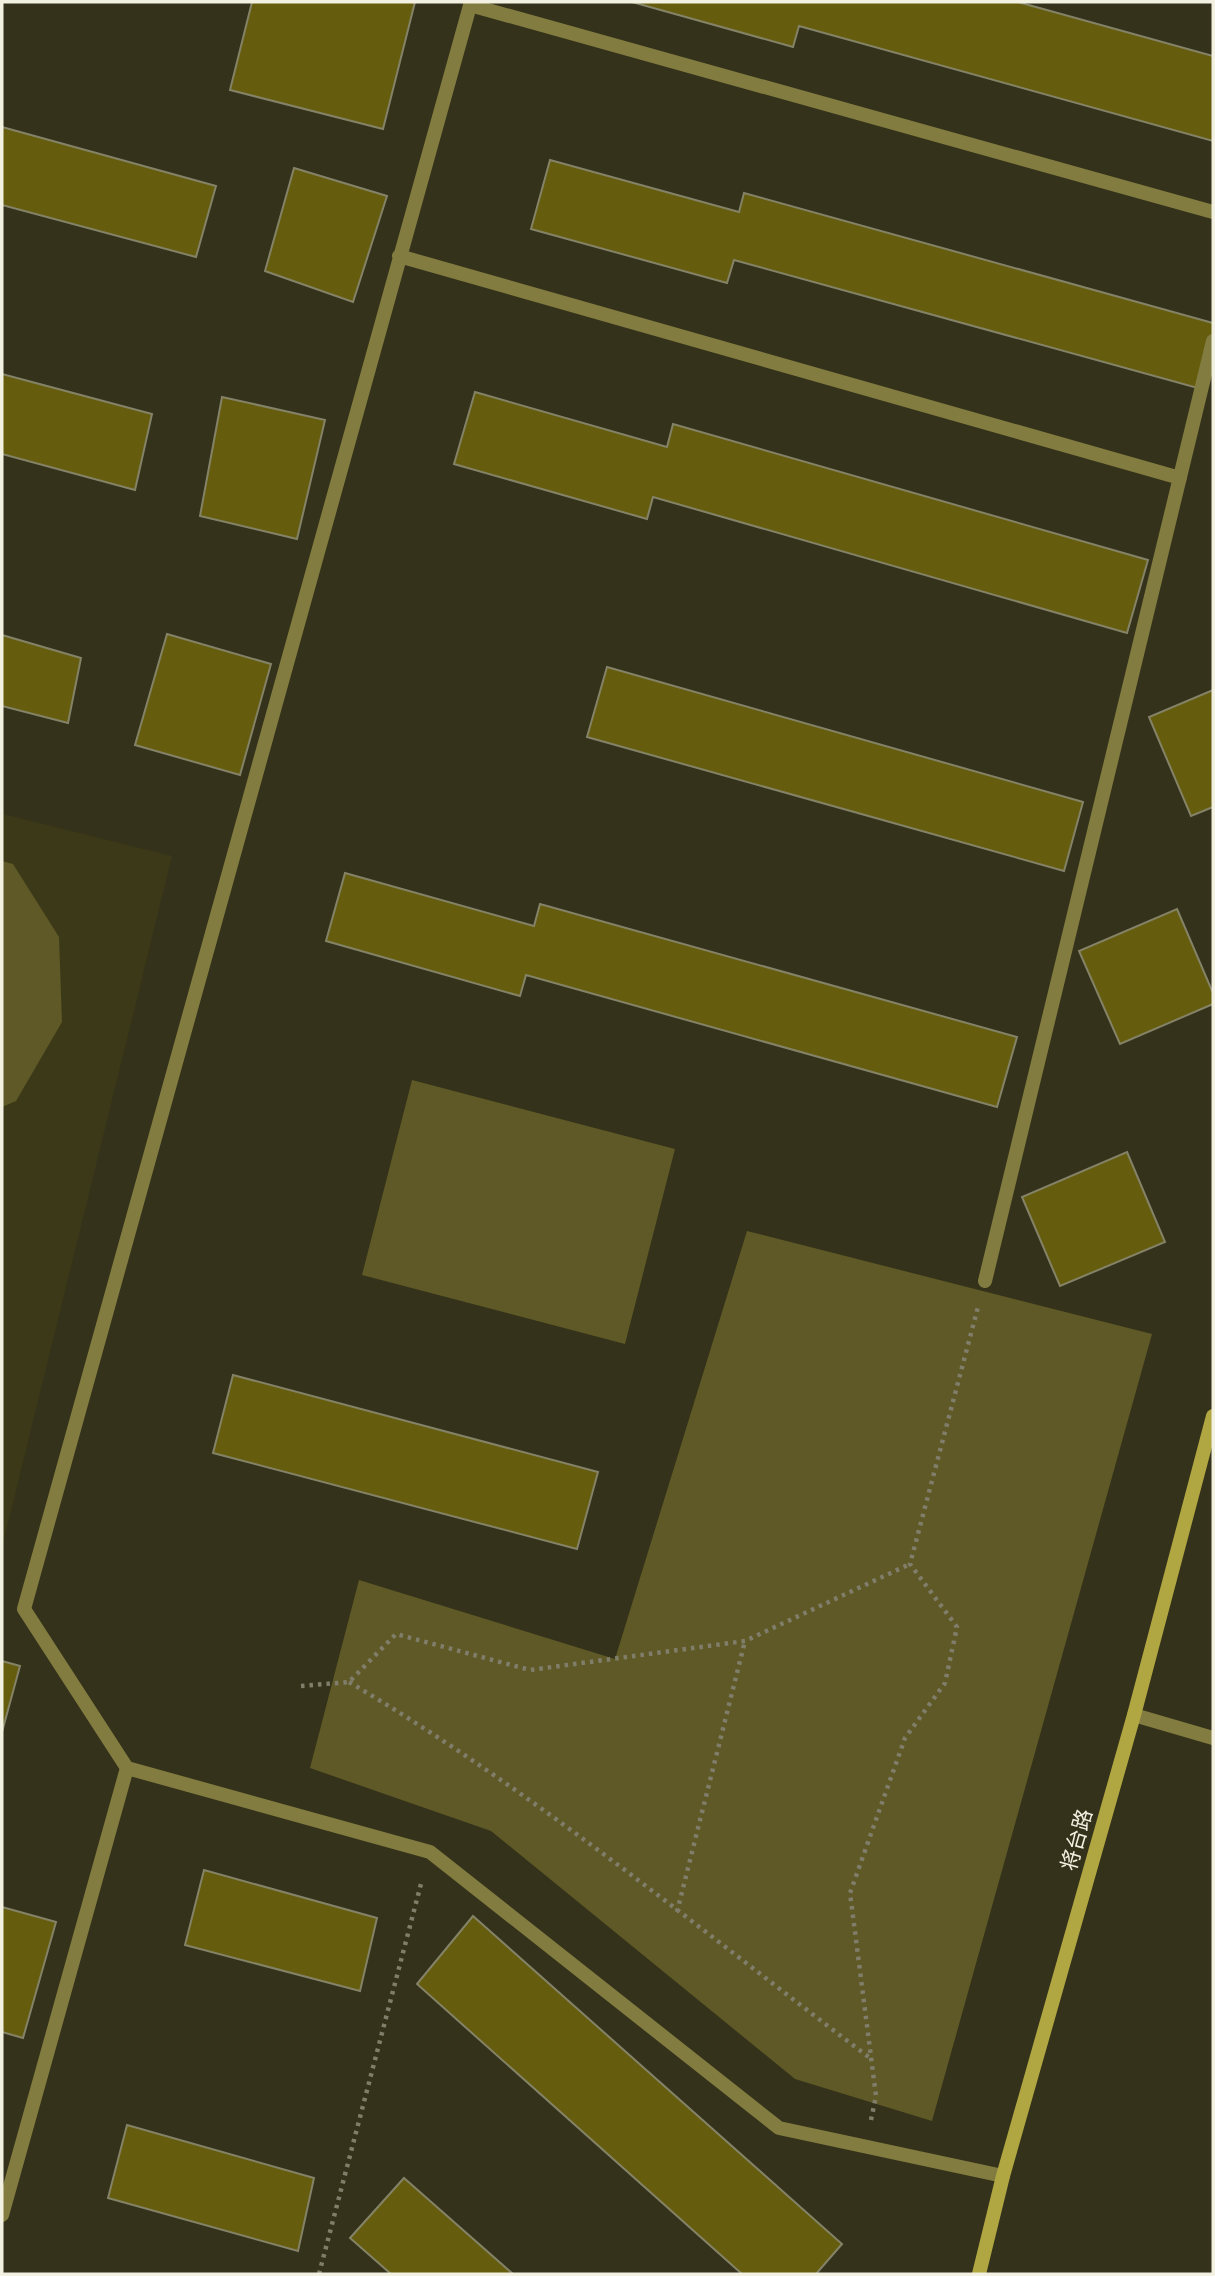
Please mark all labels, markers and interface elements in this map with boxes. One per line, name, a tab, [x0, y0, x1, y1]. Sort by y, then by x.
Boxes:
street label: 将台路	[1056, 1806, 1096, 1873]

